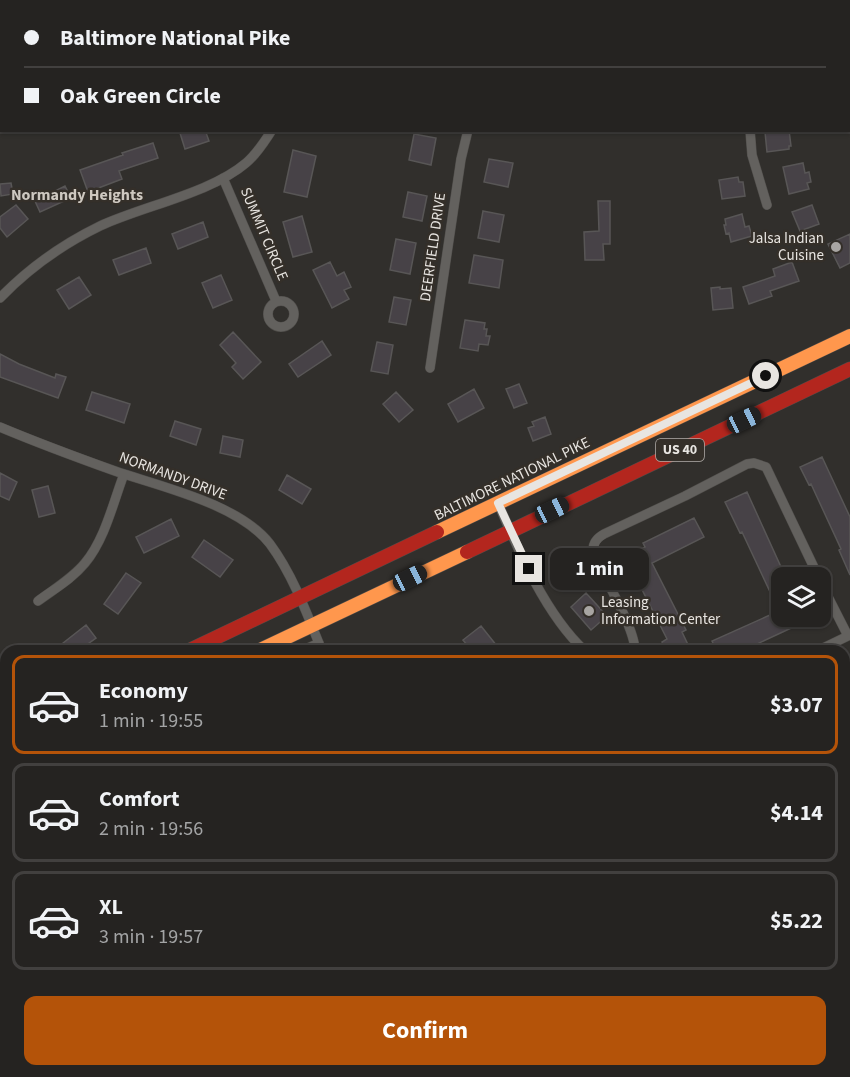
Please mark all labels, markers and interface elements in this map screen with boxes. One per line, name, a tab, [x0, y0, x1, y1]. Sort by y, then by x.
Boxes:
text: Baltimore National Pike	[60, 22, 291, 54]
text: Oak Green Circle	[60, 80, 221, 112]
district label: Normandy Heights	[11, 184, 143, 206]
street label: SUMMIT CIRCLE	[235, 184, 293, 284]
street label: DEERFIELD DRIVE	[415, 191, 451, 303]
place label: Jalsa Indian Cuisine	[749, 228, 824, 266]
marker: Jalsa Indian Cuisine	[829, 240, 843, 254]
route start	[752, 362, 779, 389]
car	[724, 404, 764, 436]
street label: BALTIMORE NATIONAL PIKE	[431, 432, 593, 526]
road number: US 40	[656, 439, 704, 461]
street label: NORMANDY DRIVE	[116, 447, 230, 505]
car	[532, 494, 572, 526]
callout: 1 min	[550, 548, 649, 590]
route end	[515, 555, 542, 582]
text: 1 min	[575, 555, 624, 583]
car	[390, 562, 430, 594]
map controls	[771, 567, 831, 627]
button: layers	[771, 567, 831, 627]
place label: Leasing Information Center	[601, 592, 721, 630]
marker: Leasing Information Center	[582, 604, 596, 618]
text: Economy	[99, 675, 188, 707]
icon: car	[27, 678, 81, 732]
text: $3.07	[770, 689, 823, 721]
text: 1 min · 19:55	[99, 707, 203, 735]
text: Comfort	[99, 783, 180, 815]
icon: car	[27, 786, 81, 840]
text: $4.14	[770, 797, 823, 829]
text: 2 min · 19:56	[99, 815, 203, 843]
text: XL	[99, 891, 123, 923]
icon: car	[27, 894, 81, 948]
text: $5.22	[770, 905, 823, 937]
text: 3 min · 19:57	[99, 923, 203, 951]
button: Confirm	[24, 996, 826, 1065]

